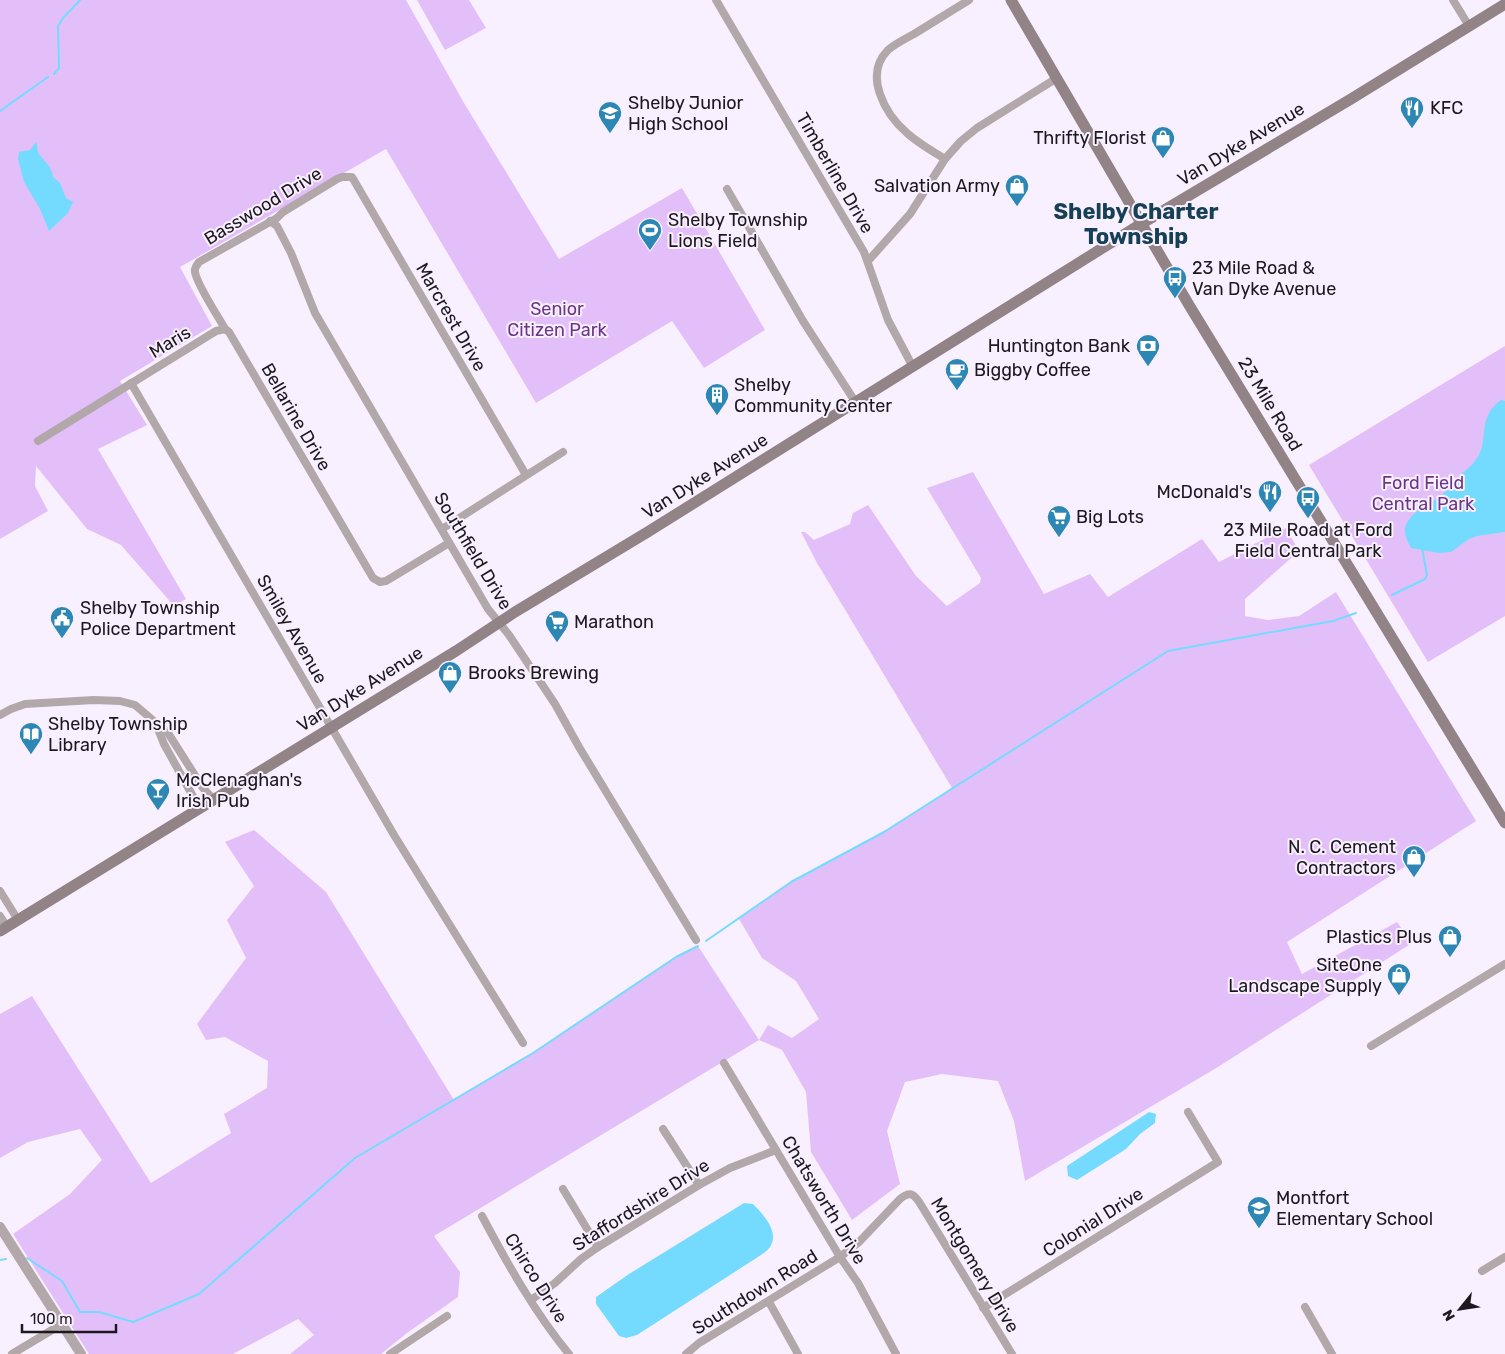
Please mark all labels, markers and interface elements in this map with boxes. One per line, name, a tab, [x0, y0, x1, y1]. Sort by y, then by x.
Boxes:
place label: Shelby Junior High School	[628, 92, 744, 135]
restaurant icon: KFC	[1399, 95, 1425, 129]
street label: Van Dyke Avenue	[1173, 97, 1309, 191]
place label: KFC	[1430, 97, 1463, 119]
school or university icon: Shelby Junior High School	[597, 100, 623, 134]
street label: Timberline Drive	[792, 109, 878, 237]
shop icon: Thrifty Florist	[1150, 125, 1176, 159]
place label: Thrifty Florist	[1033, 127, 1146, 149]
street label: Basswood Drive	[200, 162, 326, 250]
shop icon: Salvation Army	[1004, 173, 1030, 207]
place label: Salvation Army	[874, 175, 1000, 197]
district label: Shelby Charter Township	[1054, 198, 1218, 250]
place label: Shelby Township Lions Field	[668, 209, 808, 252]
sports icon: Shelby Township Lions Field	[637, 217, 663, 251]
place label: 23 Mile Road & Van Dyke Avenue	[1192, 257, 1336, 300]
street label: Marcrest Drive	[411, 259, 491, 375]
bus stop icon: 23 Mile Road & Van Dyke Avenue	[1162, 265, 1188, 299]
park label: Senior Citizen Park	[507, 298, 608, 341]
street label: Maris	[145, 321, 195, 363]
bank icon: Huntington Bank	[1135, 333, 1161, 367]
place label: Huntington Bank	[988, 335, 1131, 357]
street label: 23 Mile Road	[1233, 353, 1307, 455]
cafe icon: Biggby Coffee	[944, 357, 970, 391]
street label: Bellarine Drive	[256, 359, 336, 475]
place label: Biggby Coffee	[974, 359, 1091, 381]
place label: Shelby Community Center	[734, 374, 892, 417]
building icon: Shelby Community Center	[704, 382, 730, 416]
street label: Van Dyke Avenue	[638, 428, 772, 524]
park label: Ford Field Central Park	[1372, 472, 1475, 515]
restaurant icon: McDonald's	[1257, 479, 1283, 513]
place label: McDonald's	[1156, 481, 1252, 503]
bus stop icon: 23 Mile Road at Ford Field Central Park	[1295, 485, 1321, 519]
street label: Southfield Drive	[429, 488, 517, 614]
supermarket icon: Big Lots	[1046, 504, 1072, 538]
place label: Big Lots	[1076, 506, 1144, 528]
place label: 23 Mile Road at Ford Field Central Park	[1223, 519, 1393, 562]
street label: Smiley Avenue	[252, 571, 332, 687]
place label: Shelby Township Police Department	[80, 597, 236, 640]
public building icon: Shelby Township Police Department	[49, 605, 75, 639]
supermarket icon: Marathon	[544, 609, 570, 643]
place label: Marathon	[574, 611, 654, 633]
street label: Van Dyke Avenue	[293, 641, 427, 737]
shop icon: Brooks Brewing	[437, 660, 463, 694]
place label: Brooks Brewing	[468, 662, 599, 684]
place label: Shelby Township Library	[48, 713, 188, 756]
library icon: Shelby Township Library	[18, 721, 44, 755]
place label: McClenaghan's Irish Pub	[176, 769, 302, 812]
bar icon: McClenaghan's Irish Pub	[145, 777, 171, 811]
place label: N. C. Cement Contractors	[1288, 836, 1396, 879]
shop icon: N. C. Cement Contractors	[1401, 844, 1427, 878]
shop icon: Plastics Plus	[1437, 924, 1463, 958]
place label: Plastics Plus	[1326, 926, 1432, 948]
place label: SiteOne Landscape Supply	[1228, 954, 1382, 997]
shop icon: SiteOne Landscape Supply	[1386, 962, 1412, 996]
street label: Chatsworth Drive	[777, 1132, 871, 1268]
street label: Staffordshire Drive	[569, 1154, 713, 1256]
street label: Colonial Drive	[1039, 1182, 1147, 1262]
place label: Montfort Elementary School	[1276, 1187, 1433, 1230]
street label: Montgomery Drive	[926, 1193, 1024, 1337]
school or university icon: Montfort Elementary School	[1246, 1195, 1272, 1229]
street label: Chirco Drive	[500, 1229, 572, 1327]
street label: Southdown Road	[688, 1245, 822, 1339]
north arrow	[1435, 1284, 1485, 1334]
scale bar	[22, 1302, 116, 1334]
text: N	[1439, 1307, 1459, 1324]
text: 100 m	[30, 1310, 72, 1328]

